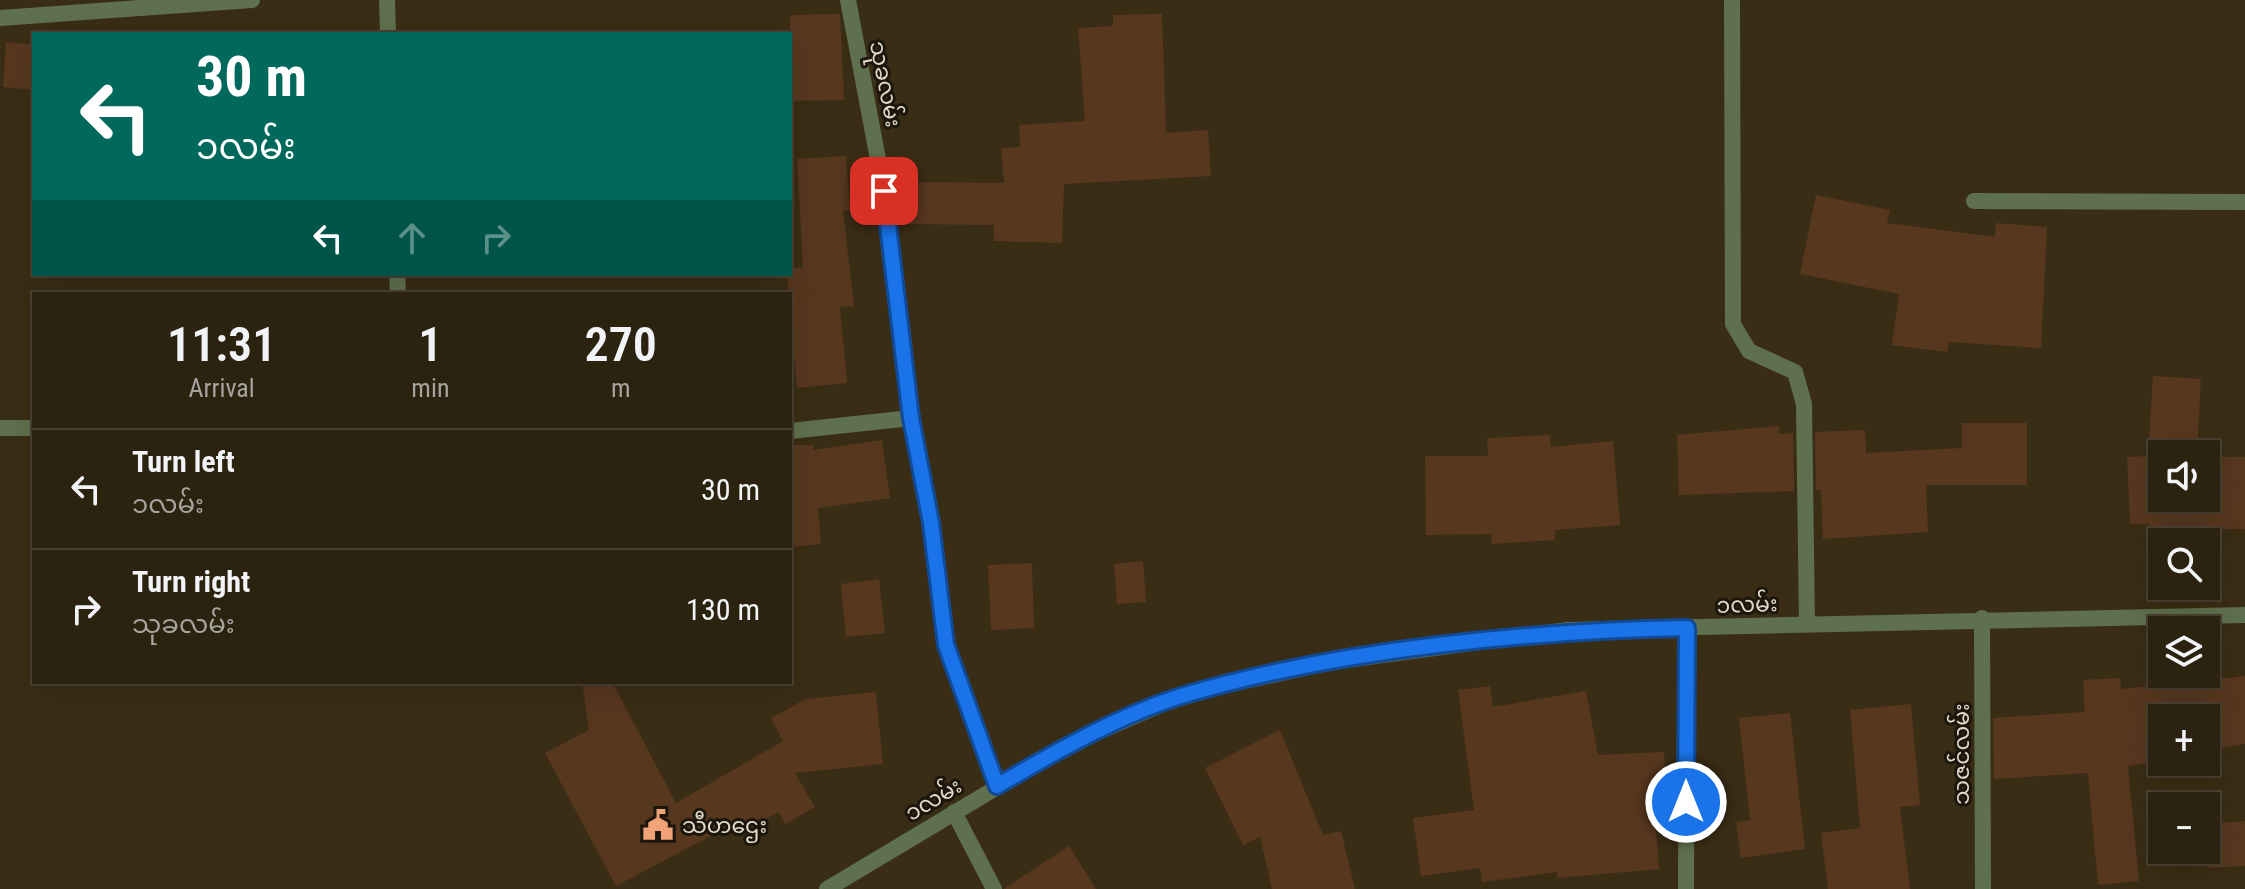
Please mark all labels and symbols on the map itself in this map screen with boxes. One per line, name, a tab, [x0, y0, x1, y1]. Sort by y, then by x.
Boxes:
street label: သုခလမ်း	[860, 38, 909, 130]
pin	[850, 157, 918, 225]
street label: ၁လမ်း	[1716, 588, 1778, 618]
street label: သဇင်လမ်း	[1946, 703, 1974, 805]
position arrow	[1644, 760, 1728, 844]
street label: ၁လမ်း	[899, 770, 966, 826]
public building icon: သီဟဌေး	[641, 808, 675, 842]
place label: သီဟဌေး	[682, 810, 767, 843]

